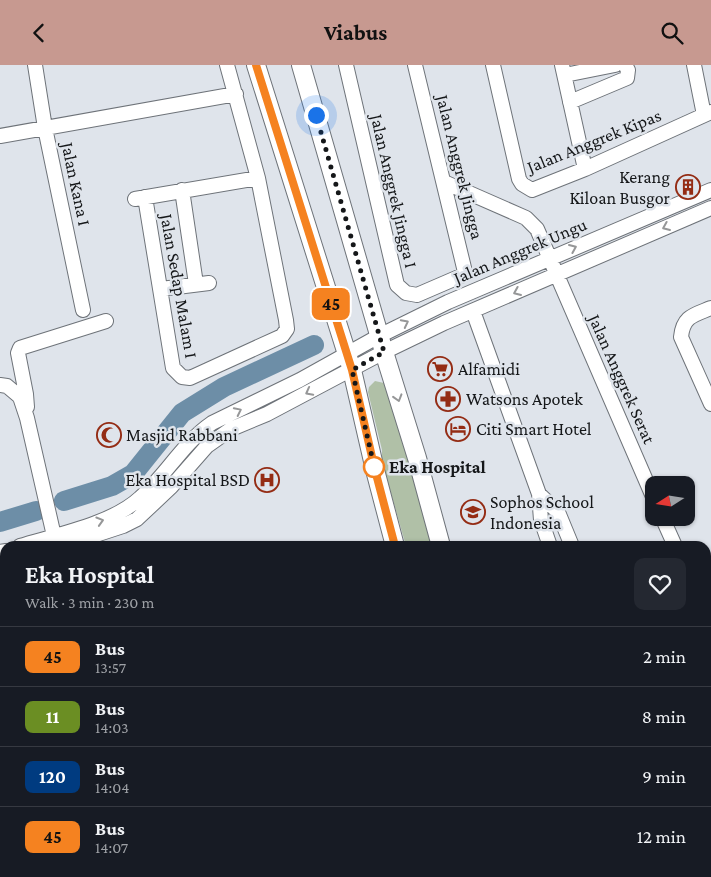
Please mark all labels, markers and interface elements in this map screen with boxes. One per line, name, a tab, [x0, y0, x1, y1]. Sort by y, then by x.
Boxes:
icon: back	[25, 19, 53, 47]
icon: search	[658, 19, 686, 47]
text: Viabus	[324, 20, 387, 45]
street label: Jalan Anggrek Jingga	[432, 91, 488, 241]
your location	[304, 103, 329, 128]
street label: Jalan Anggrek Kipas	[522, 105, 664, 178]
street label: Jalan Anggrek Jingga I	[366, 110, 421, 270]
street label: Jalan Kana I	[57, 138, 95, 228]
place label: Kerang Kiloan Busgor	[570, 167, 671, 208]
building icon: Kerang Kiloan Busgor	[675, 174, 701, 200]
street label: Jalan Sedap Malam I	[156, 210, 202, 360]
street label: Jalan Anggrek Ungu	[449, 214, 590, 289]
one-way arrow	[662, 221, 671, 232]
one-way arrow	[568, 244, 577, 255]
one-way arrow	[513, 285, 522, 296]
line badge: 45	[308, 288, 354, 320]
text: 45	[322, 294, 340, 314]
street label: Jalan Anggrek Serat	[584, 309, 660, 448]
one-way arrow	[400, 319, 409, 329]
supermarket icon: Alfamidi	[427, 356, 453, 382]
place label: Alfamidi	[458, 359, 520, 379]
one-way arrow	[305, 386, 314, 396]
pharmacy icon: Watsons Apotek	[435, 386, 461, 412]
place label: Watsons Apotek	[466, 389, 583, 409]
one-way arrow	[393, 394, 403, 402]
one-way arrow	[233, 406, 242, 417]
hotel icon: Citi Smart Hotel	[445, 416, 471, 442]
place label: Citi Smart Hotel	[476, 419, 592, 439]
mosque icon: Masjid Rabbani	[96, 422, 122, 448]
place label: Masjid Rabbani	[126, 425, 238, 446]
marker: Eka Hospital	[363, 456, 385, 478]
place label: Eka Hospital	[389, 457, 486, 477]
hospital icon: Eka Hospital BSD	[254, 467, 280, 493]
place label: Eka Hospital BSD	[125, 470, 250, 490]
north arrow	[645, 476, 695, 526]
map controls	[645, 476, 695, 526]
place label: Sophos School Indonesia	[490, 492, 594, 533]
school or university icon: Sophos School Indonesia	[460, 499, 486, 525]
one-way arrow	[95, 517, 103, 527]
button: heart	[634, 558, 686, 610]
text: Eka Hospital	[25, 561, 154, 588]
text: Walk · 3 min · 230 m	[25, 594, 154, 611]
text: Bus	[95, 638, 125, 659]
text: 2 min	[643, 646, 686, 667]
text: 45	[43, 647, 62, 667]
text: 13:57	[95, 659, 126, 676]
text: Bus	[95, 698, 125, 719]
text: 8 min	[642, 706, 686, 727]
text: 11	[46, 707, 59, 727]
text: 14:03	[95, 719, 129, 736]
text: Bus	[95, 758, 125, 779]
text: 9 min	[642, 766, 686, 787]
text: 120	[39, 767, 66, 787]
text: 14:04	[95, 779, 129, 796]
text: Bus	[95, 818, 125, 839]
text: 12 min	[637, 826, 686, 847]
text: 45	[43, 827, 62, 847]
text: 14:07	[95, 839, 128, 856]

